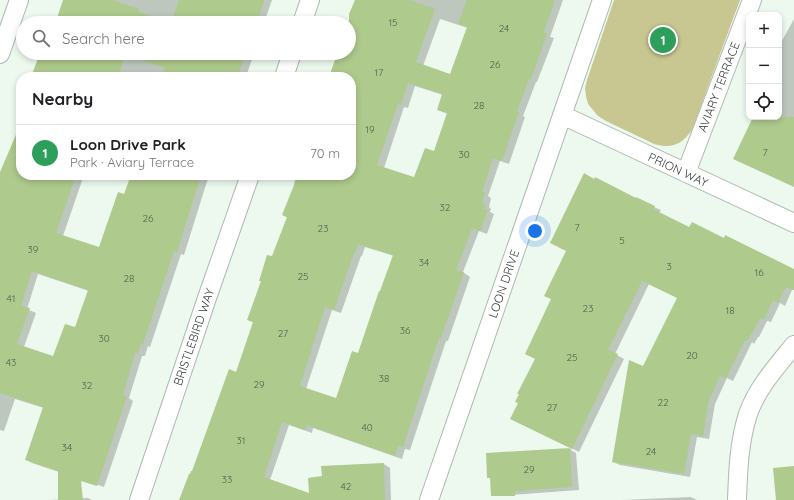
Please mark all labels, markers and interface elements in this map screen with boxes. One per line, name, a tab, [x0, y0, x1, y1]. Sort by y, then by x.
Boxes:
map controls	[746, 12, 782, 120]
button: +	[746, 12, 782, 48]
search box	[16, 16, 356, 60]
house number: 15	[388, 16, 398, 29]
house number: 24	[499, 22, 509, 35]
pin: 1	[650, 25, 676, 55]
icon: search	[30, 27, 52, 49]
text: Search here	[62, 29, 145, 48]
street label: AVIARY TERRACE	[694, 39, 743, 134]
button: −	[746, 48, 782, 84]
house number: 26	[490, 58, 501, 71]
house number: 17	[375, 66, 383, 79]
button: locate	[746, 84, 782, 120]
text: Nearby	[32, 88, 93, 109]
house number: 28	[474, 99, 484, 112]
house number: 19	[365, 123, 375, 136]
text: Loon Drive Park	[70, 135, 186, 154]
text: 1	[42, 145, 48, 161]
text: 70 m	[310, 145, 340, 161]
house number: 7	[762, 146, 768, 159]
house number: 30	[458, 148, 470, 161]
street label: PRION WAY	[646, 149, 711, 190]
text: Park · Aviary Terrace	[70, 154, 194, 170]
house number: 32	[440, 201, 451, 214]
house number: 26	[143, 212, 154, 225]
your location	[525, 221, 545, 241]
house number: 7	[574, 221, 580, 234]
house number: 23	[318, 222, 328, 235]
house number: 5	[619, 234, 625, 247]
house number: 39	[28, 243, 39, 256]
street label: LOON DRIVE	[485, 248, 522, 320]
house number: 34	[419, 256, 429, 269]
house number: 3	[666, 260, 672, 273]
house number: 16	[754, 266, 764, 279]
house number: 25	[298, 270, 309, 283]
house number: 28	[124, 272, 134, 285]
street label: BRISTLEBIRD WAY	[170, 286, 217, 388]
house number: 41	[7, 292, 15, 305]
house number: 23	[583, 302, 593, 315]
house number: 18	[725, 304, 735, 317]
house number: 36	[400, 324, 411, 337]
house number: 27	[278, 327, 288, 340]
house number: 30	[98, 332, 110, 345]
house number: 20	[686, 349, 698, 362]
house number: 25	[567, 351, 578, 364]
house number: 43	[6, 356, 16, 369]
house number: 38	[379, 372, 389, 385]
house number: 29	[253, 378, 265, 391]
house number: 32	[82, 379, 93, 392]
house number: 22	[657, 396, 669, 409]
house number: 27	[547, 401, 557, 414]
house number: 40	[361, 421, 373, 434]
house number: 31	[237, 434, 245, 447]
house number: 34	[62, 441, 72, 454]
house number: 24	[646, 445, 656, 458]
house number: 29	[523, 463, 535, 476]
house number: 33	[222, 473, 232, 486]
house number: 42	[341, 480, 352, 493]

